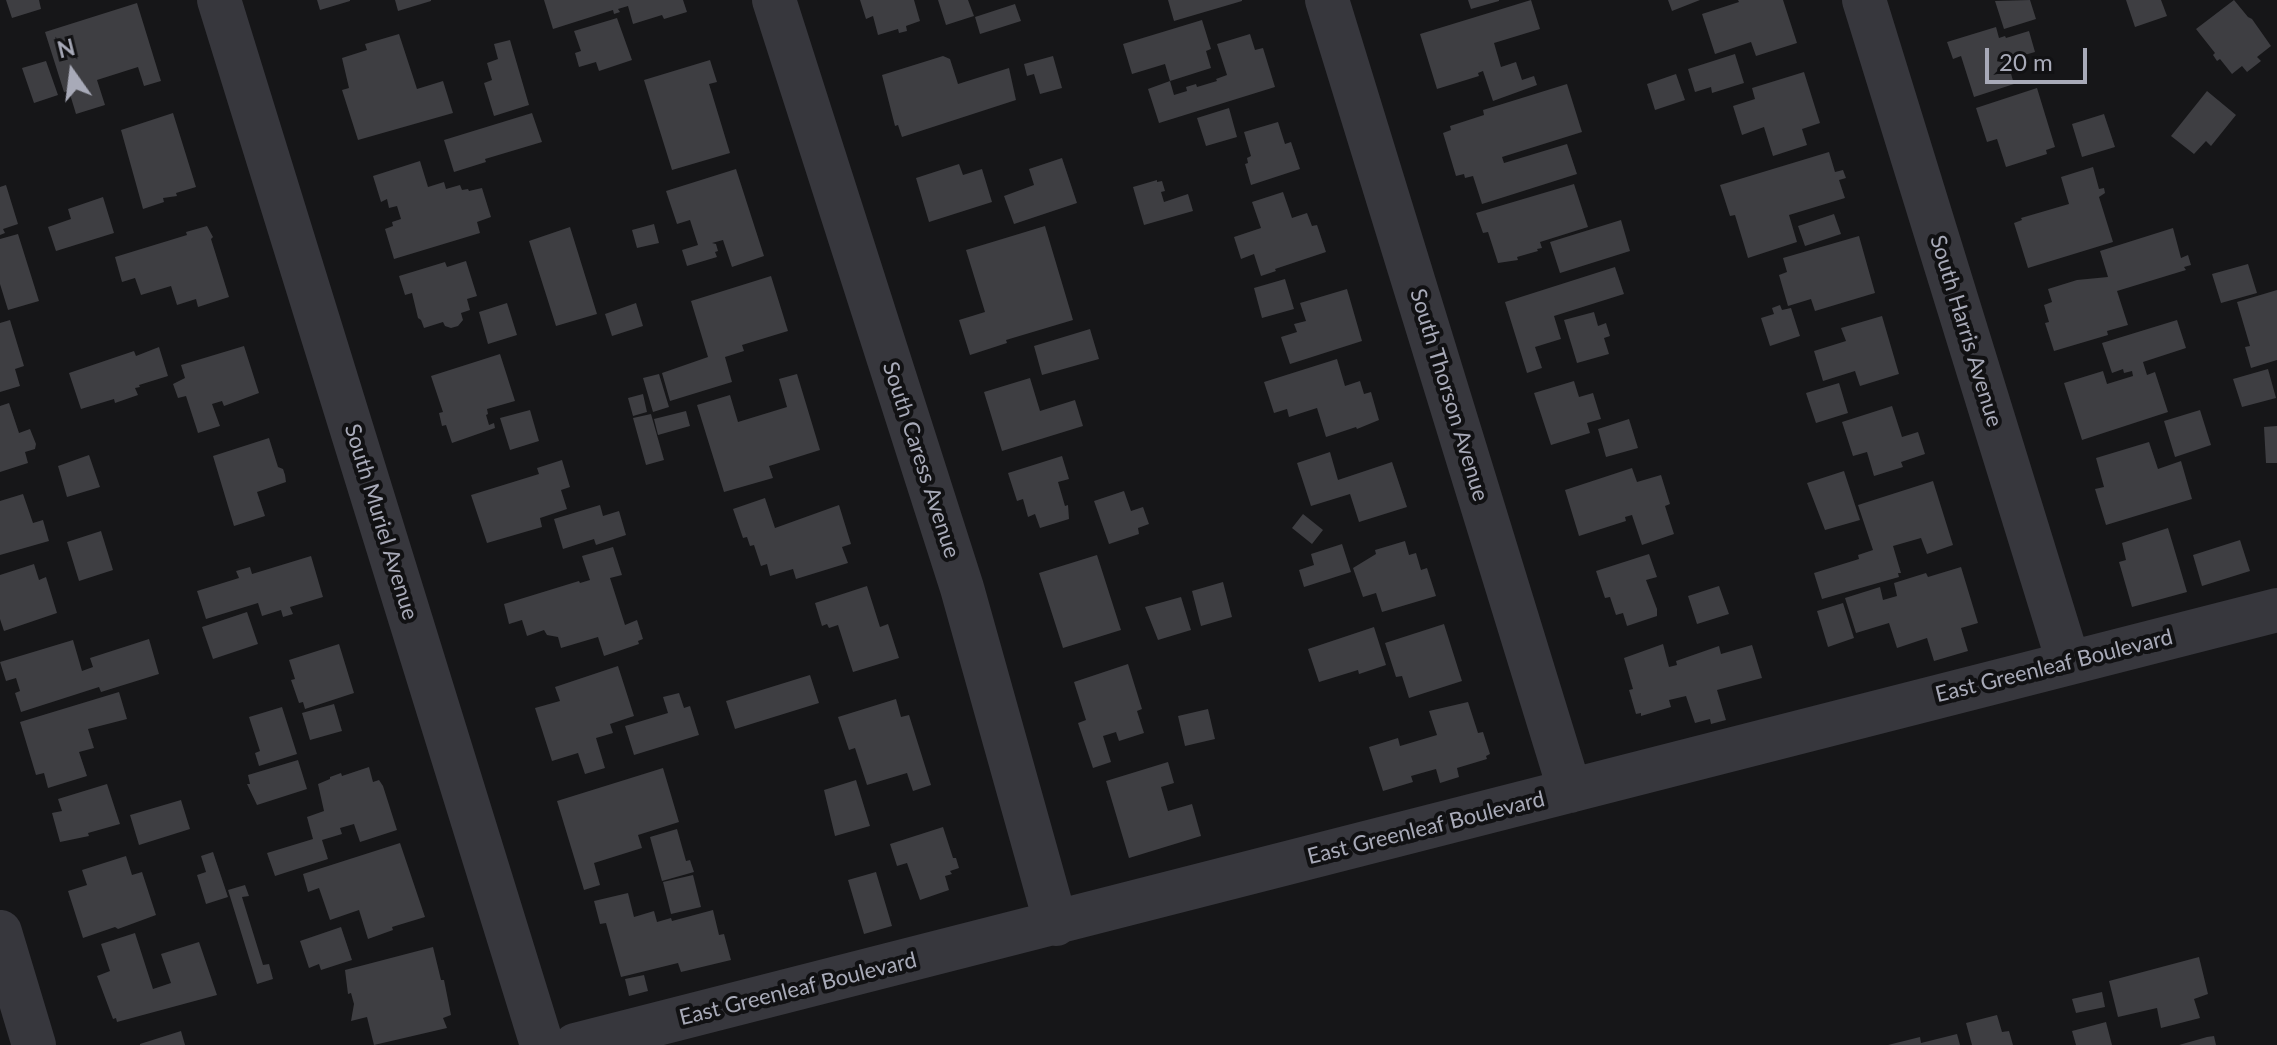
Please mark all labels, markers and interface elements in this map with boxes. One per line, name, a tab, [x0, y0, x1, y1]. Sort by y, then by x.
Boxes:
north arrow	[32, 32, 112, 112]
scale bar	[1989, 32, 2091, 82]
text: N	[55, 33, 78, 63]
text: 20 m	[1999, 47, 2053, 76]
street label: South Harris Avenue	[1924, 232, 2008, 430]
street label: South Thorson Avenue	[1404, 286, 1494, 504]
street label: South Caress Avenue	[877, 359, 965, 561]
street label: South Muriel Avenue	[339, 421, 423, 623]
street label: East Greenleaf Boulevard	[1933, 624, 2175, 708]
street label: East Greenleaf Boulevard	[1305, 786, 1547, 870]
street label: East Greenleaf Boulevard	[677, 947, 919, 1031]

